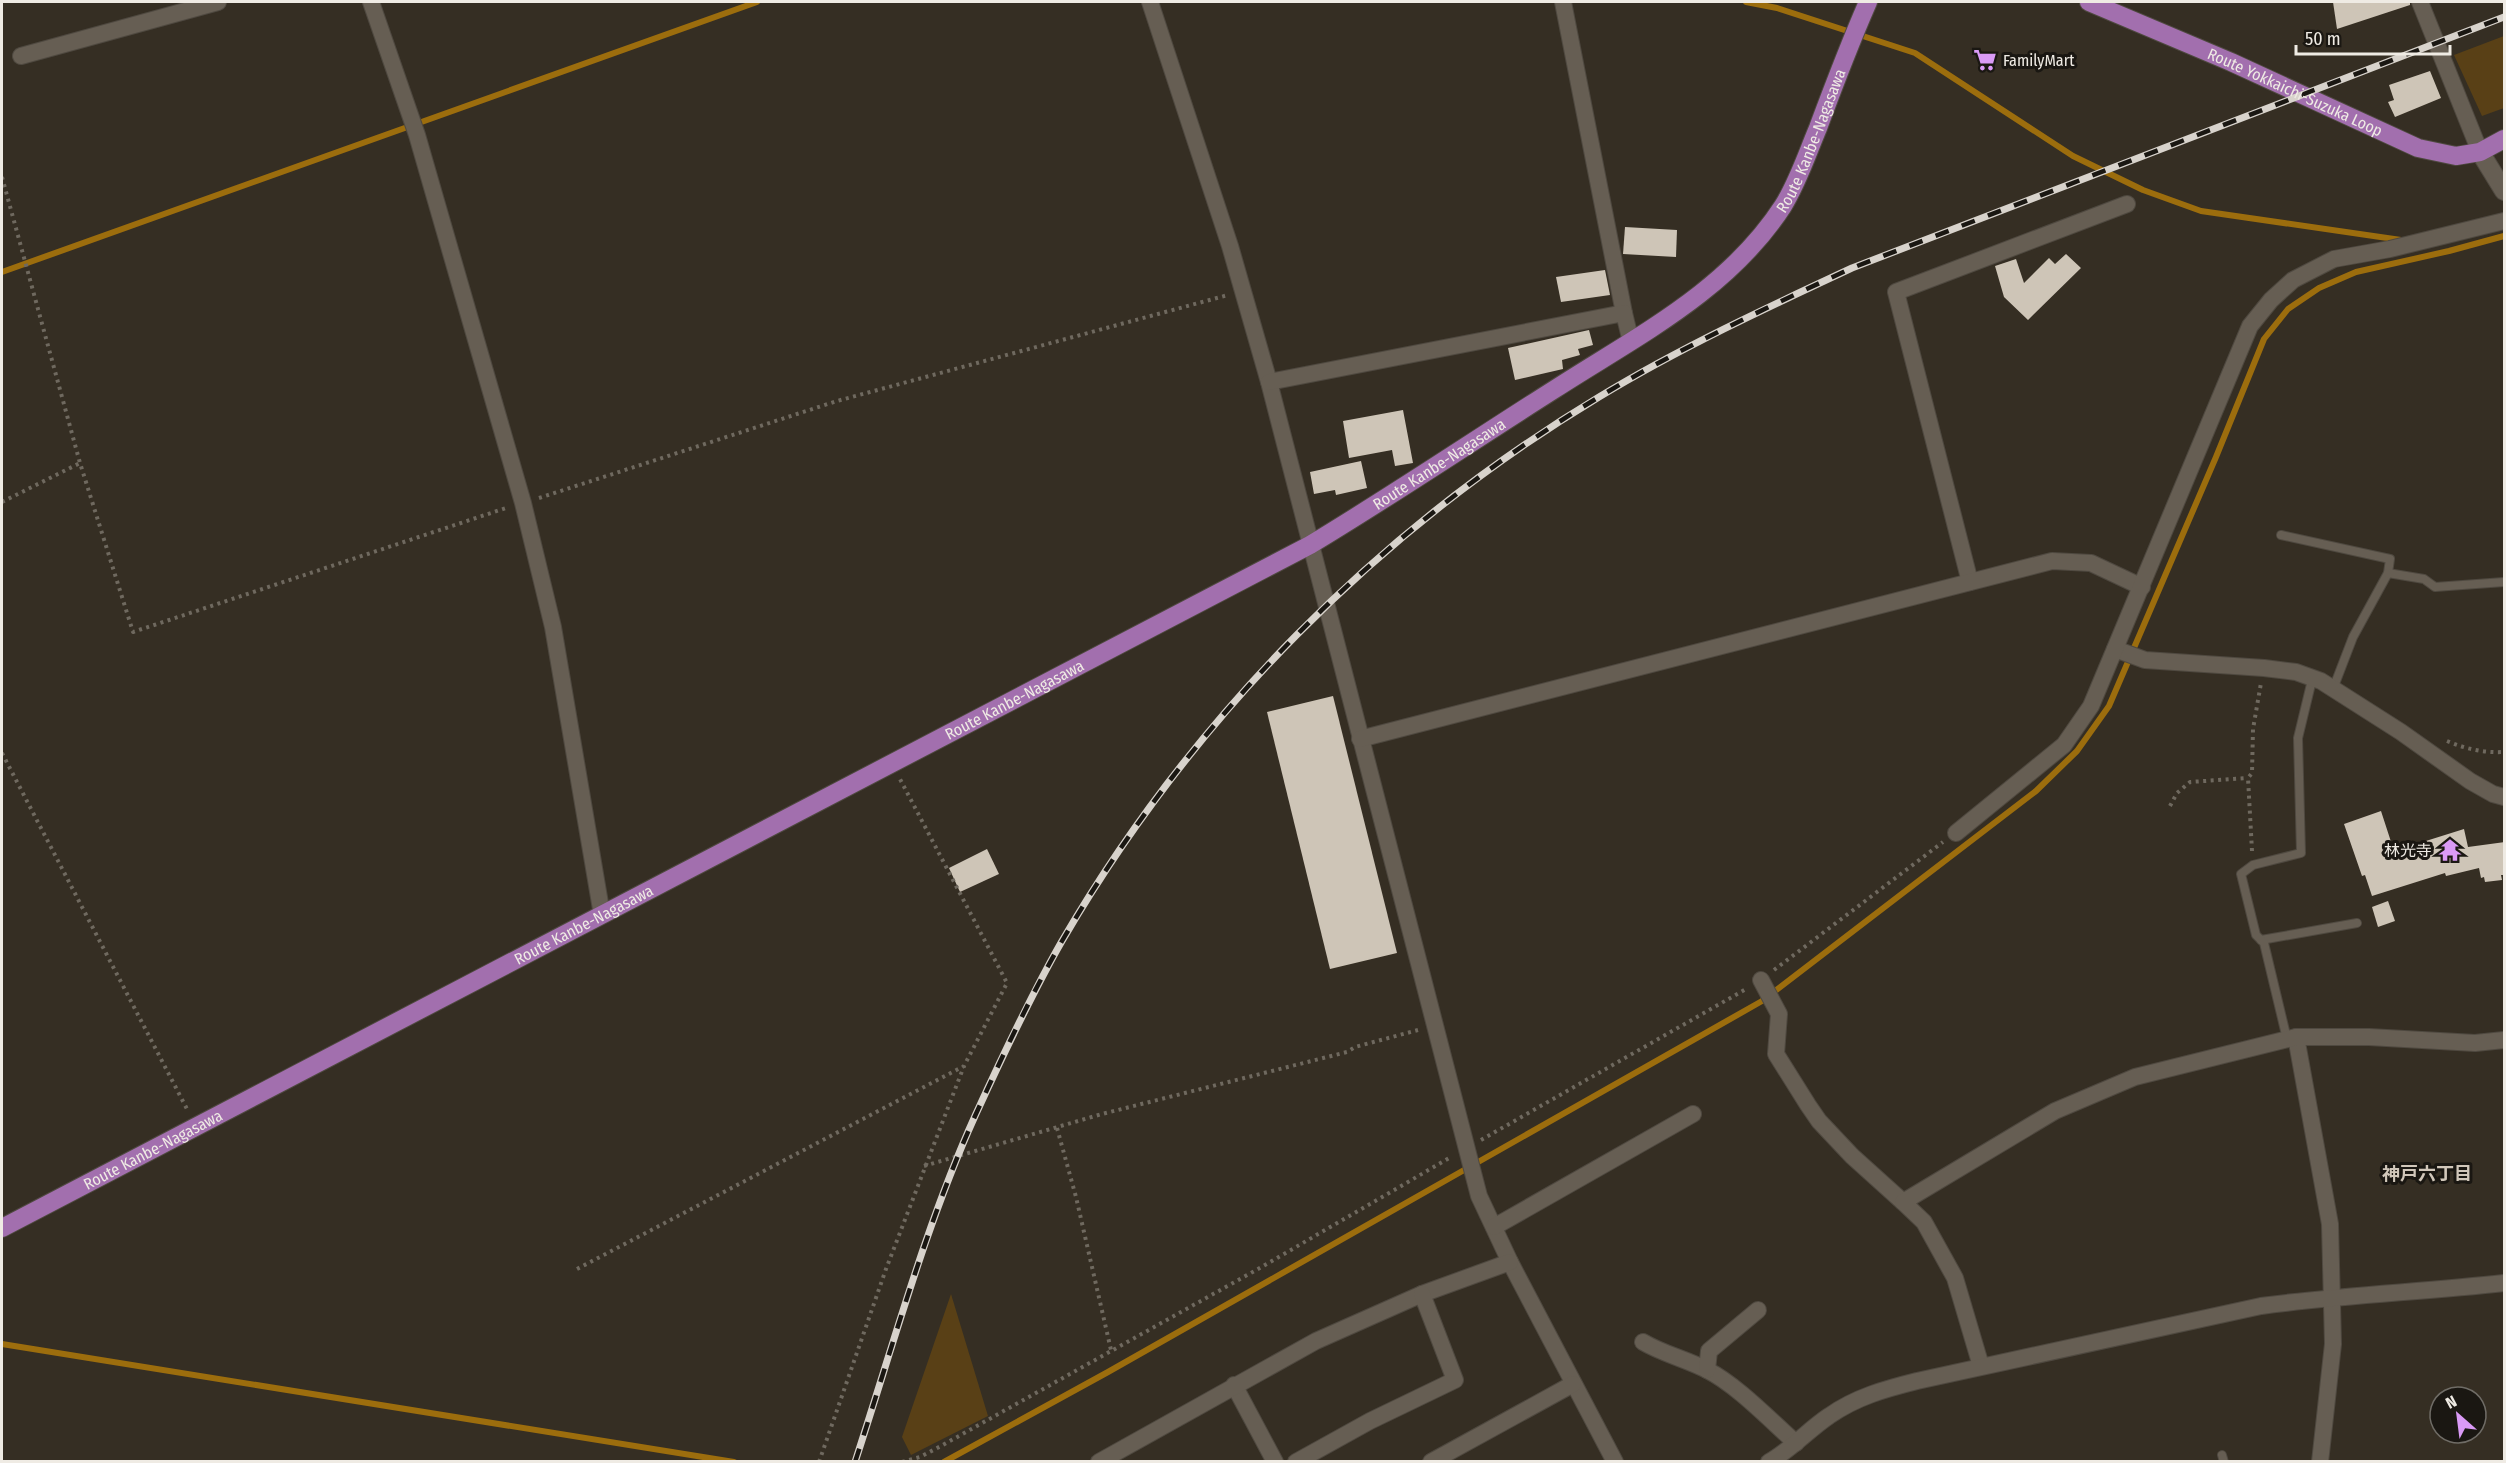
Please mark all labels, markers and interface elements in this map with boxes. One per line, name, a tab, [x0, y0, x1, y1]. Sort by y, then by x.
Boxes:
scale bar	[2296, 18, 2450, 56]
text: 50 m	[2305, 28, 2341, 50]
street label: Route Yokkaichi-Suzuka Loop	[2205, 44, 2386, 140]
supermarket icon: FamilyMart	[1972, 47, 1998, 73]
place label: FamilyMart	[2003, 51, 2075, 70]
street label: Route Kanbe-Nagasawa	[1772, 66, 1850, 216]
street label: Route Kanbe-Nagasawa	[1369, 414, 1509, 514]
street label: Route Kanbe-Nagasawa	[942, 656, 1087, 744]
temple icon: 林光寺	[2437, 837, 2463, 863]
place label: 林光寺	[2384, 841, 2432, 860]
street label: Route Kanbe-Nagasawa	[511, 881, 656, 969]
street label: Route Kanbe-Nagasawa	[80, 1106, 226, 1194]
district label: 神戸六丁目	[2382, 1163, 2472, 1185]
north arrow	[2428, 1385, 2488, 1445]
text: N	[2442, 1392, 2460, 1413]

